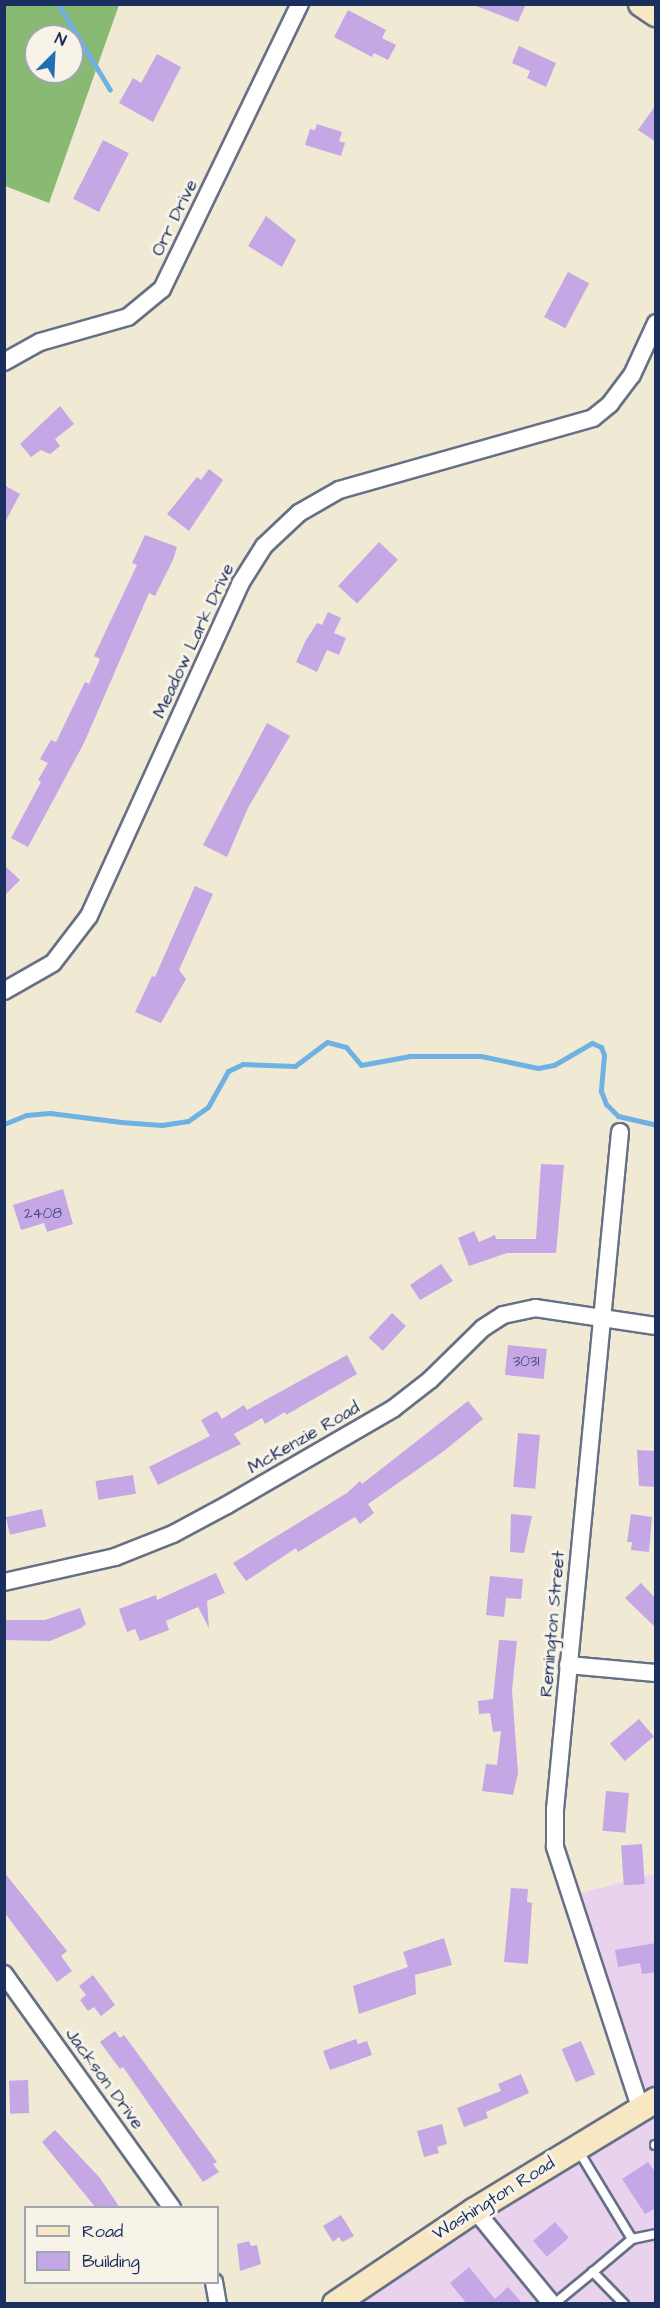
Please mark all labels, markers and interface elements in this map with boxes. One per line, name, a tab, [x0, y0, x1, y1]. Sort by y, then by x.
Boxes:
north arrow	[24, 24, 84, 84]
text: N	[51, 27, 70, 51]
street label: Orr Drive	[147, 176, 203, 260]
street label: Meadow Lark Drive	[149, 560, 239, 722]
house number: 2408	[24, 1205, 62, 1223]
house number: 3031	[513, 1353, 539, 1371]
street label: McKenzie Road	[244, 1397, 364, 1479]
street label: Remington Street	[536, 1550, 570, 1698]
street label: Jackson Drive	[60, 2024, 148, 2134]
street label: Washington Road	[429, 2153, 559, 2245]
legend	[24, 2206, 219, 2284]
text: Road	[82, 2219, 123, 2244]
text: Building	[82, 2249, 140, 2274]

